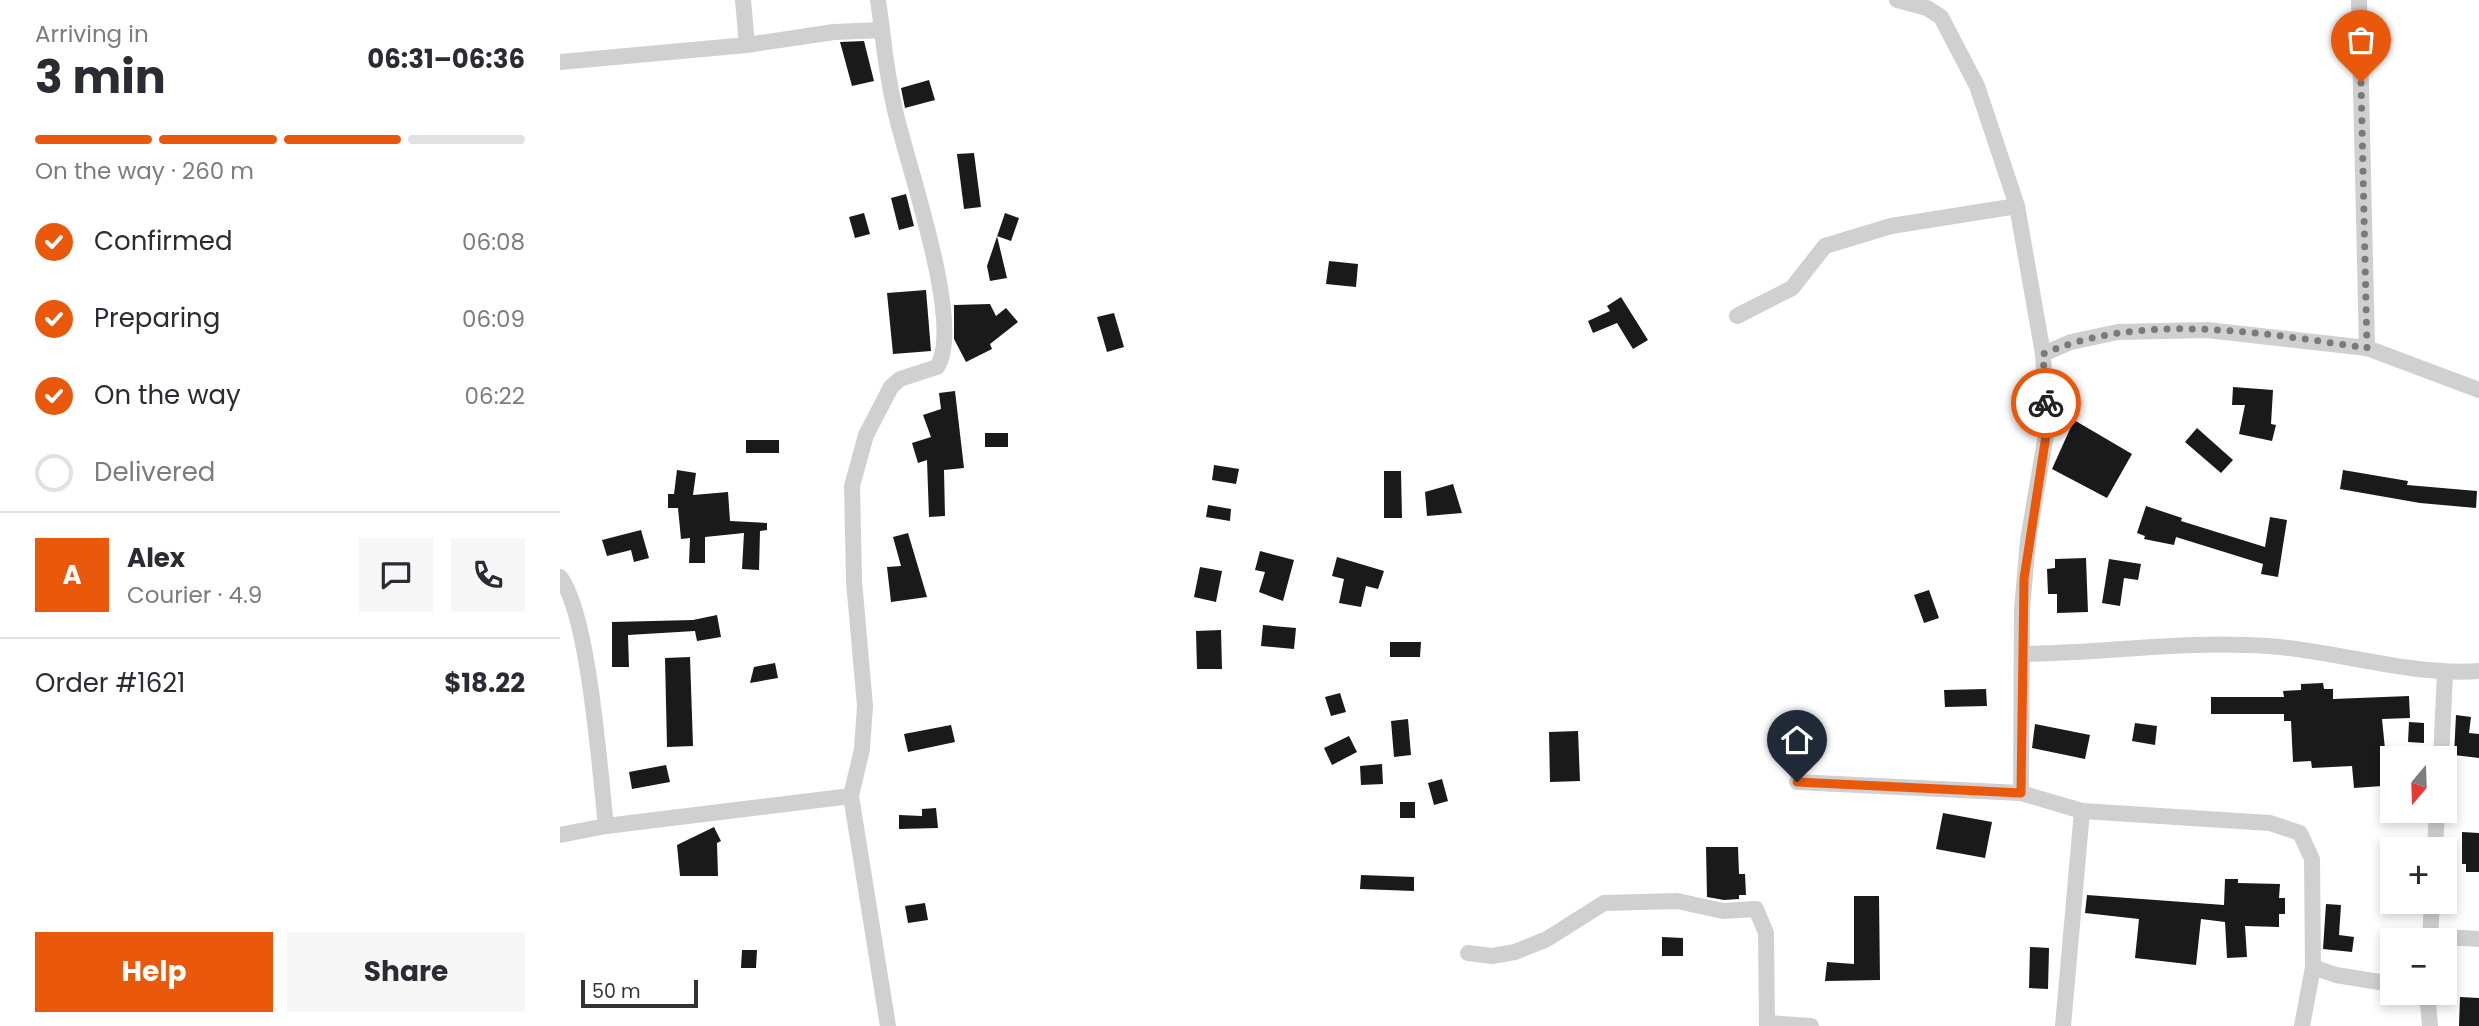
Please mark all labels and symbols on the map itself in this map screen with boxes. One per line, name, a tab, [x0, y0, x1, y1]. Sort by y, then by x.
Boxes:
pin	[2331, 10, 2391, 82]
courier	[2011, 368, 2081, 438]
pin	[1767, 710, 1827, 782]
north arrow	[2380, 746, 2457, 822]
scale bar	[581, 977, 698, 1009]

